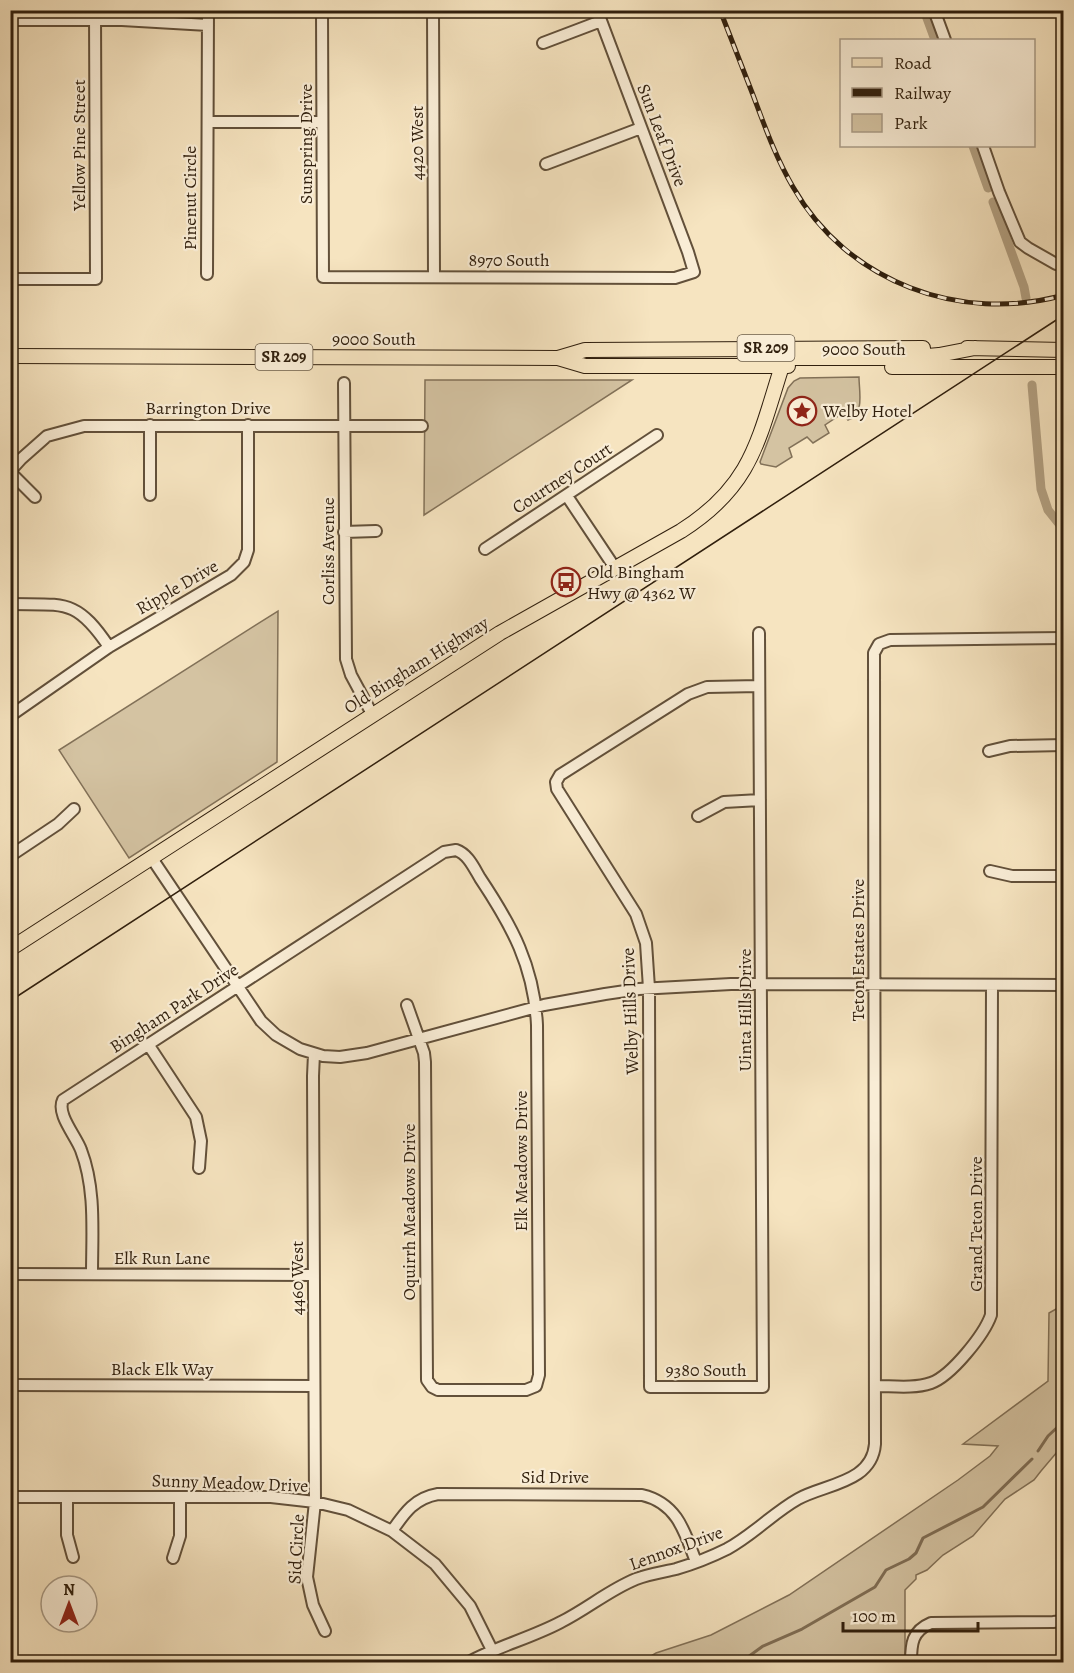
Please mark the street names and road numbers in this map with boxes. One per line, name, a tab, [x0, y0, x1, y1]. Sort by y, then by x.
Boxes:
street label: Yellow Pine Street	[67, 79, 91, 212]
street label: Sun Leaf Drive	[631, 80, 693, 190]
street label: Sunspring Drive	[294, 84, 318, 204]
street label: 4420 West	[405, 106, 429, 180]
street label: Pinenut Circle	[178, 146, 202, 250]
street label: 8970 South	[468, 248, 550, 272]
street label: 9000 South	[332, 327, 416, 351]
road number: SR 209	[738, 335, 795, 361]
street label: 9000 South	[822, 337, 906, 361]
road number: SR 209	[256, 344, 312, 370]
street label: Barrington Drive	[145, 396, 271, 420]
street label: Courtney Court	[507, 437, 617, 519]
street label: Corliss Avenue	[316, 497, 340, 605]
street label: Ripple Drive	[131, 554, 223, 620]
street label: Old Bingham Highway	[339, 610, 494, 719]
street label: Teton Estates Drive	[846, 879, 870, 1021]
street label: Welby Hills Drive	[616, 947, 644, 1076]
street label: Uinta Hills Drive	[733, 948, 757, 1072]
street label: Bingham Park Drive	[105, 957, 243, 1059]
street label: Elk Meadows Drive	[509, 1090, 533, 1232]
street label: Oquirrh Meadows Drive	[397, 1123, 421, 1301]
street label: Grand Teton Drive	[964, 1156, 988, 1292]
street label: 4460 West	[285, 1241, 309, 1315]
street label: Elk Run Lane	[114, 1246, 210, 1270]
street label: Black Elk Way	[111, 1357, 214, 1381]
street label: 9380 South	[666, 1358, 747, 1382]
street label: Sid Drive	[521, 1465, 589, 1489]
street label: Sunny Meadow Drive	[151, 1468, 309, 1498]
street label: Sid Circle	[282, 1513, 310, 1585]
street label: Lennox Drive	[626, 1520, 726, 1576]

